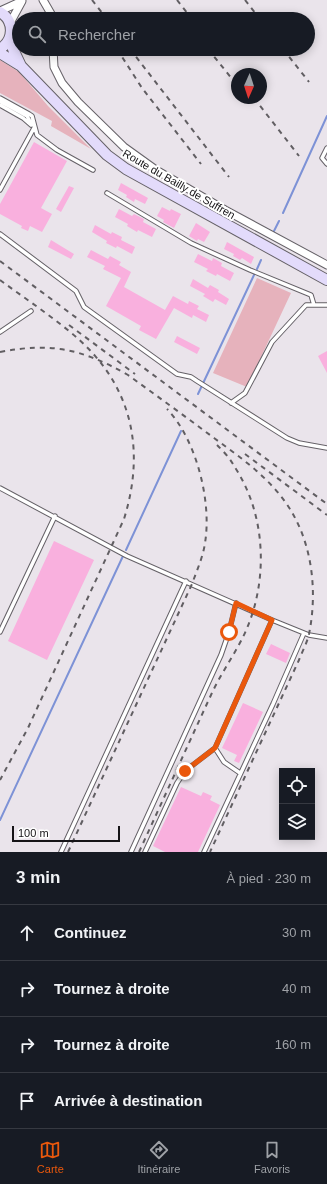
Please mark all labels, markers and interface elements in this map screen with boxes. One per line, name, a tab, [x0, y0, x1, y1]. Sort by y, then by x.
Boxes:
search box	[12, 12, 315, 56]
icon: search	[26, 23, 48, 45]
text: Rechercher	[58, 26, 136, 43]
north arrow	[231, 68, 267, 104]
street label: Route du Bailly de Suffren	[121, 147, 237, 221]
route start	[220, 623, 238, 641]
route end	[176, 762, 194, 780]
map controls	[279, 768, 315, 840]
button: locate	[279, 768, 315, 804]
button: layers	[279, 804, 315, 840]
scale bar	[12, 824, 120, 843]
text: 100 m	[18, 827, 49, 839]
text: 3 min	[16, 868, 60, 887]
text: À pied · 230 m	[226, 871, 311, 886]
icon: ahead	[16, 922, 38, 944]
text: Continuez	[54, 924, 127, 941]
text: 30 m	[282, 925, 311, 940]
icon: right	[16, 978, 38, 1000]
text: Tournez à droite	[54, 980, 170, 997]
text: 40 m	[282, 981, 311, 996]
icon: right	[16, 1034, 38, 1056]
text: Tournez à droite	[54, 1036, 170, 1053]
text: 160 m	[275, 1037, 311, 1052]
icon: arrive	[16, 1090, 38, 1112]
text: Arrivée à destination	[54, 1092, 202, 1109]
tab: Carte	[37, 1139, 64, 1175]
tab: Itinéraire	[138, 1139, 180, 1175]
tab: Favoris	[254, 1139, 290, 1175]

